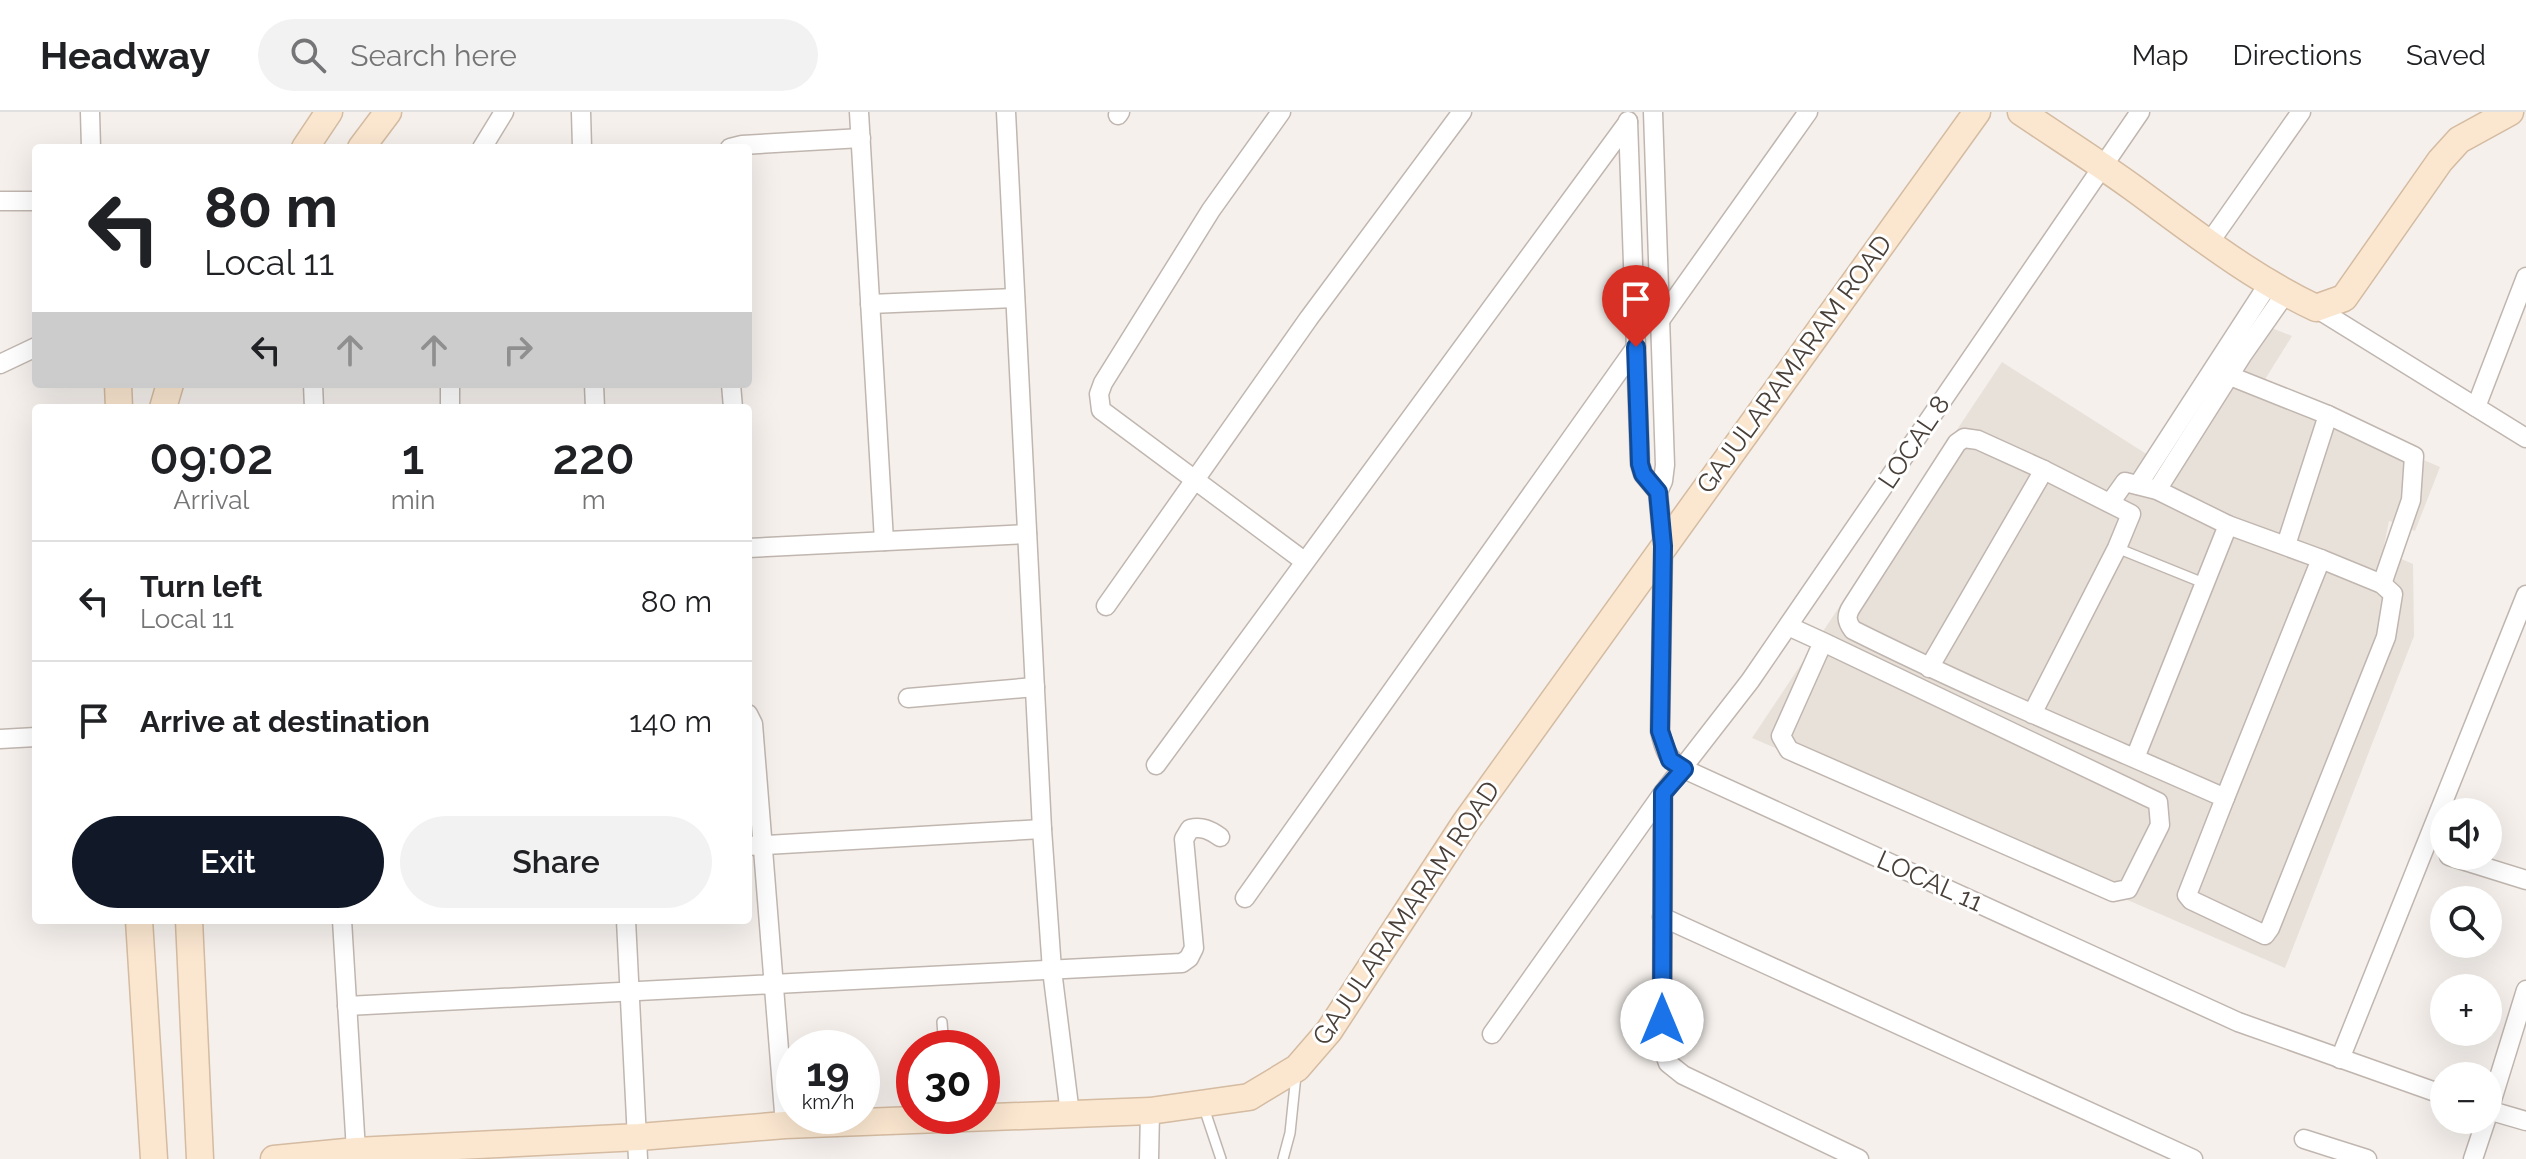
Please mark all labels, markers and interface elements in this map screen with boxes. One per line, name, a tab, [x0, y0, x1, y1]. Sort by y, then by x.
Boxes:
search box	[258, 19, 818, 91]
text: Headway	[40, 33, 210, 78]
icon: search	[286, 33, 330, 77]
text: Search here	[350, 38, 517, 73]
text: Map	[2132, 39, 2189, 72]
text: Directions	[2233, 39, 2362, 72]
text: Saved	[2406, 39, 2486, 72]
text: 80 m	[204, 174, 338, 240]
icon: left	[72, 176, 176, 280]
street label: GAJULARAMARAM ROAD	[1690, 229, 1898, 499]
text: Local 11	[204, 241, 334, 283]
pin	[1602, 265, 1670, 347]
icon: arrive	[1614, 277, 1658, 321]
icon: left	[244, 328, 288, 372]
icon: ahead	[328, 328, 372, 372]
icon: ahead	[412, 328, 456, 372]
icon: right	[496, 328, 540, 372]
street label: LOCAL 8	[1872, 390, 1956, 494]
text: 09:02	[149, 429, 273, 485]
text: 1	[402, 429, 424, 485]
text: 220	[553, 429, 635, 485]
text: Arrival	[173, 485, 249, 515]
text: min	[391, 485, 435, 515]
text: m	[582, 485, 606, 515]
text: Turn left	[140, 569, 262, 604]
icon: left	[72, 579, 116, 623]
text: 80 m	[641, 584, 712, 619]
text: Local 11	[140, 604, 234, 634]
icon: arrive	[72, 699, 116, 743]
text: Arrive at destination	[140, 704, 430, 739]
text: 140 m	[629, 704, 712, 739]
street label: GAJULARAMARAM ROAD	[1306, 775, 1506, 1051]
map controls	[2430, 798, 2502, 1134]
button: sound	[2430, 798, 2502, 870]
button: Exit	[72, 816, 384, 908]
button: Share	[400, 816, 712, 908]
street label: LOCAL 11	[1873, 844, 1987, 918]
button: search	[2430, 886, 2502, 958]
button: +	[2430, 974, 2502, 1046]
position arrow	[1620, 978, 1704, 1062]
speed limit sign: 30	[896, 1030, 1000, 1134]
text: 19	[806, 1048, 850, 1095]
button: −	[2430, 1062, 2502, 1134]
text: km/h	[802, 1090, 854, 1114]

